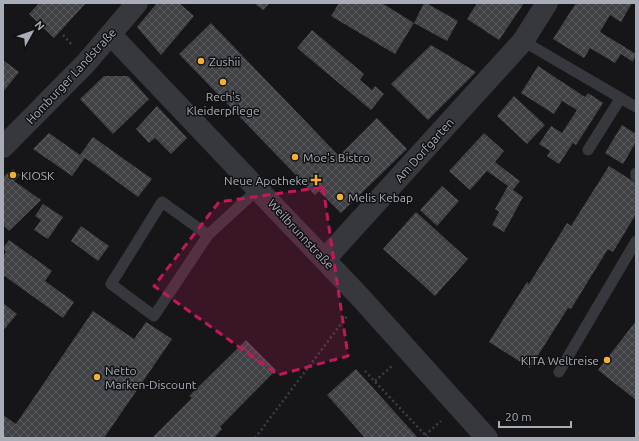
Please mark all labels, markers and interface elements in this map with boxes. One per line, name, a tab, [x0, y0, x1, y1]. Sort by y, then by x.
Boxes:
north arrow	[12, 12, 52, 52]
text: N	[32, 19, 47, 33]
street label: Homburger Landstraße	[23, 26, 119, 126]
place label: Zushii	[209, 55, 241, 68]
marker: Zushii	[196, 56, 206, 66]
marker: Rech's Kleiderpflege	[218, 77, 228, 87]
place label: Rech's Kleiderpflege	[186, 90, 260, 117]
street label: Am Dorfgarten	[392, 115, 456, 185]
place label: Moe's Bistro	[303, 151, 370, 164]
marker: Moe's Bistro	[290, 152, 300, 162]
place label: KIOSK	[21, 169, 55, 182]
marker: KIOSK	[8, 170, 18, 180]
place label: Neue Apotheke	[224, 174, 308, 187]
marker: Neue Apotheke	[311, 175, 321, 185]
place label: Melis Kebap	[348, 191, 413, 204]
marker: Melis Kebap	[335, 192, 345, 202]
street label: Weilbrunnstraße	[265, 197, 337, 271]
place label: KITA Weltreise	[521, 354, 599, 367]
marker: KITA Weltreise	[602, 355, 612, 365]
place label: Netto Marken-Discount	[105, 364, 197, 391]
marker: Netto Marken-Discount	[92, 372, 102, 382]
scale bar	[499, 403, 571, 429]
text: 20 m	[505, 410, 532, 423]

